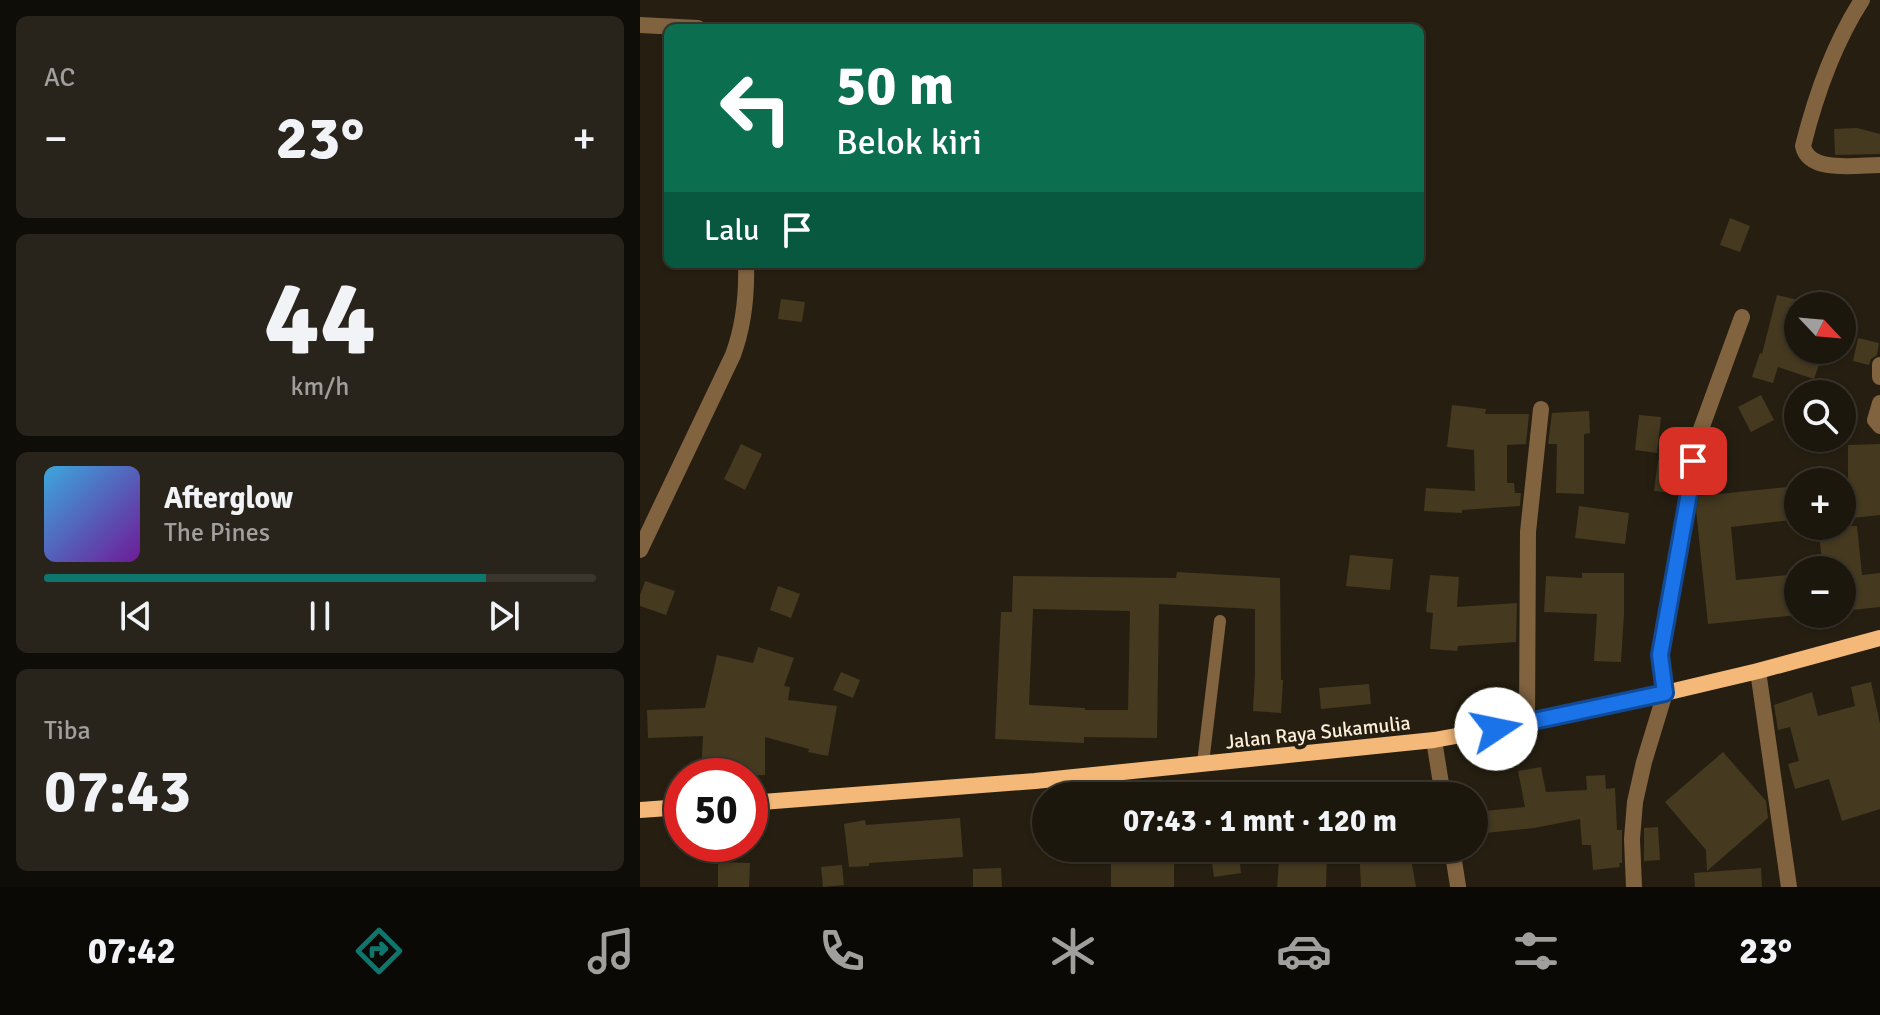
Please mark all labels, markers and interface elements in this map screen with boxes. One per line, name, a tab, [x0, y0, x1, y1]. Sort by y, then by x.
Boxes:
text: 50 m	[836, 51, 954, 120]
icon: left	[704, 56, 808, 160]
text: AC	[44, 62, 75, 94]
text: 23°	[276, 102, 364, 176]
text: −	[44, 112, 68, 166]
text: +	[572, 112, 596, 166]
text: Belok kiri	[836, 120, 982, 165]
icon: arrive	[775, 208, 819, 252]
text: Lalu	[704, 212, 759, 249]
text: 44	[264, 255, 376, 383]
north arrow	[1784, 292, 1856, 364]
map controls	[1784, 292, 1856, 628]
text: km/h	[291, 371, 349, 403]
button: search	[1784, 380, 1856, 452]
pin	[1659, 427, 1727, 495]
icon: arrive	[1671, 439, 1715, 483]
button: +	[1784, 468, 1856, 540]
text: Afterglow	[164, 480, 293, 517]
text: The Pines	[164, 517, 270, 549]
button: −	[1784, 556, 1856, 628]
icon: previous	[114, 594, 158, 638]
icon: pause	[298, 594, 342, 638]
icon: next	[482, 594, 526, 638]
position arrow	[1454, 687, 1538, 771]
street label: Jalan Raya Sukamulia	[1224, 710, 1412, 755]
text: Tiba	[44, 715, 91, 747]
text: 07:43	[44, 755, 191, 829]
speed limit sign: 50	[664, 758, 768, 862]
text: 07:43 · 1 mnt · 120 m	[1123, 803, 1397, 840]
icon: directions	[351, 923, 407, 979]
icon: music	[583, 923, 639, 979]
icon: phone	[814, 923, 870, 979]
icon: climate	[1045, 923, 1101, 979]
icon: car	[1276, 923, 1332, 979]
icon: filters	[1508, 923, 1564, 979]
text: 07:42	[88, 929, 176, 974]
text: 23°	[1739, 929, 1792, 974]

